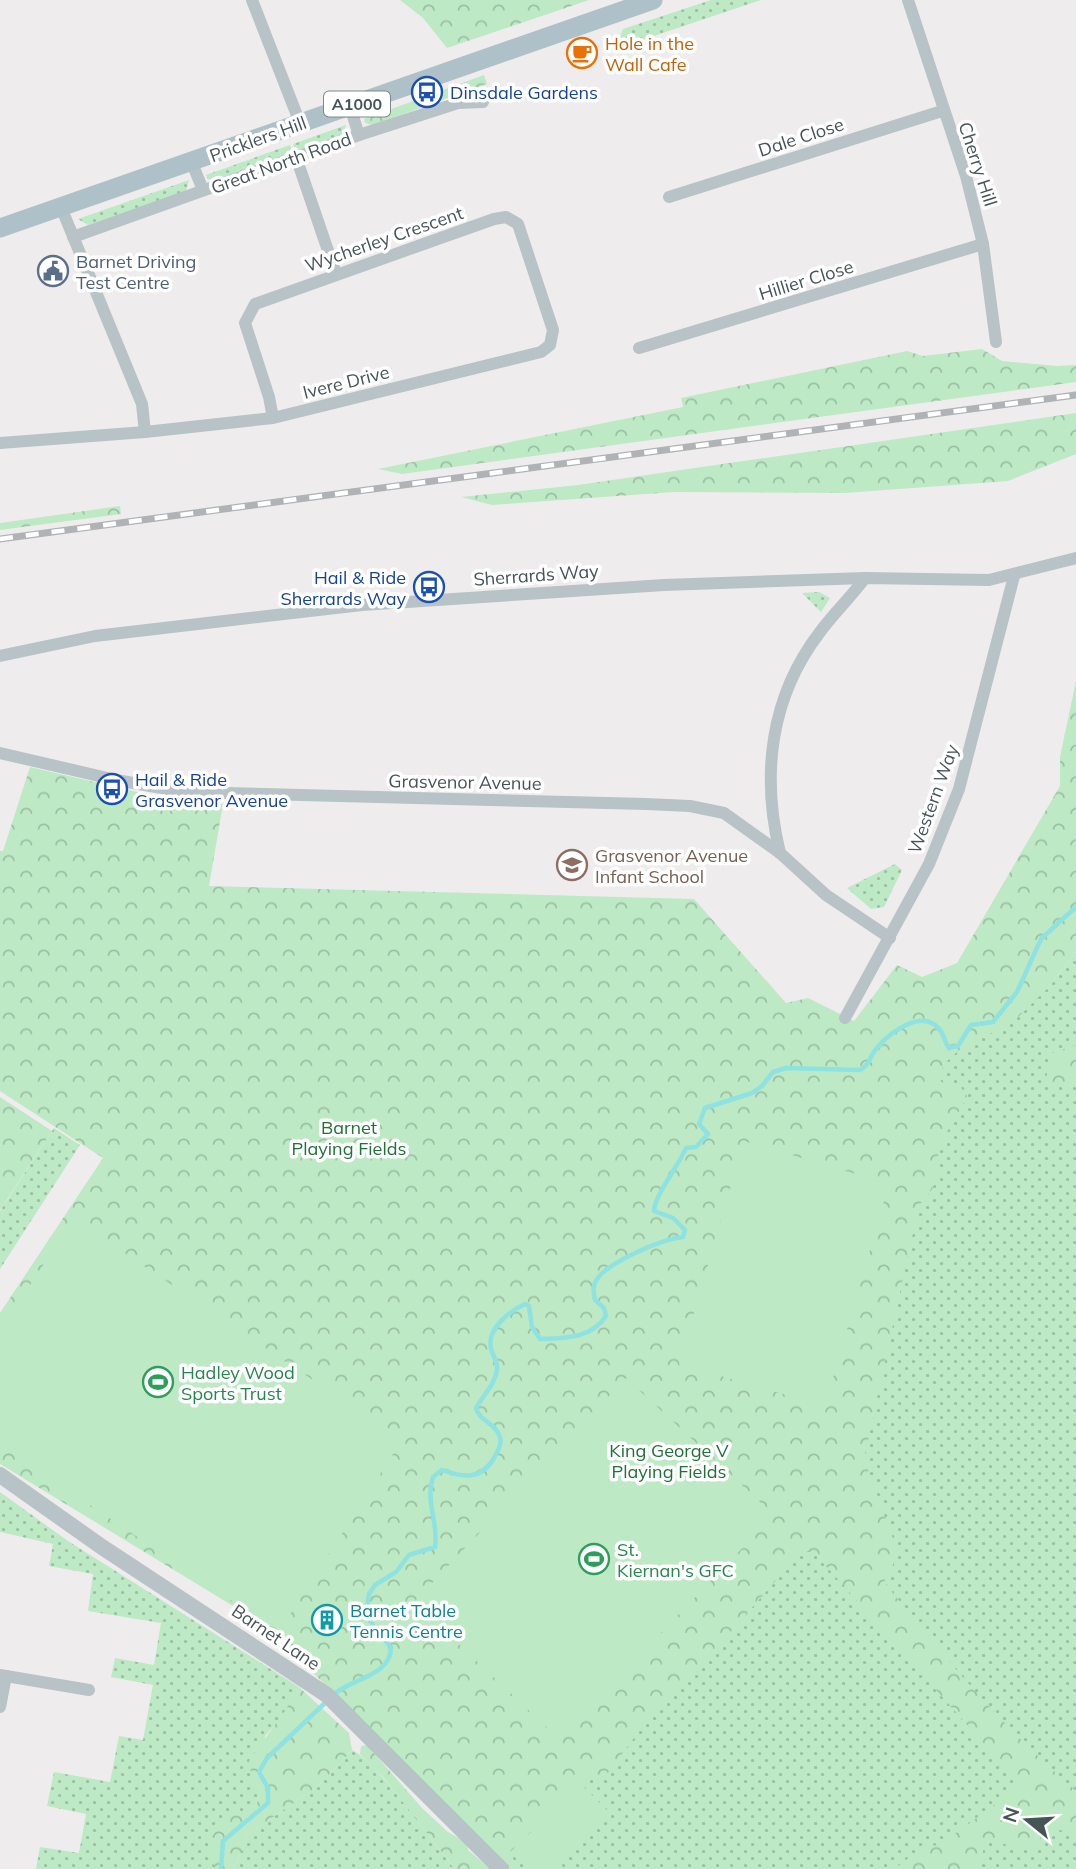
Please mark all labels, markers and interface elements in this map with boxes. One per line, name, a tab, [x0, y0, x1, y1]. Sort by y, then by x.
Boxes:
place label: Hole in the Wall Cafe	[605, 32, 694, 76]
cafe icon: Hole in the Wall Cafe	[565, 36, 599, 70]
bus stop icon: Dinsdale Gardens	[410, 75, 444, 109]
place label: Dinsdale Gardens	[450, 81, 598, 104]
road number: A1000	[324, 92, 390, 116]
street label: Pricklers Hill	[206, 111, 310, 167]
street label: Dale Close	[755, 112, 847, 162]
street label: Cherry Hill	[954, 119, 1002, 209]
street label: Great North Road	[208, 127, 354, 199]
street label: Wycherley Crescent	[302, 201, 466, 277]
place label: Barnet Driving Test Centre	[76, 250, 196, 294]
public building icon: Barnet Driving Test Centre	[36, 254, 70, 288]
street label: Hillier Close	[756, 255, 856, 305]
street label: Ivere Drive	[300, 360, 392, 404]
street label: Sherrards Way	[473, 559, 600, 591]
place label: Hail & Ride Sherrards Way	[281, 566, 406, 610]
bus stop icon: Hail & Ride Sherrards Way	[412, 570, 446, 604]
street label: Western Way	[903, 741, 964, 857]
place label: Hail & Ride Grasvenor Avenue	[135, 768, 288, 812]
street label: Grasvenor Avenue	[388, 769, 542, 795]
bus stop icon: Hail & Ride Grasvenor Avenue	[95, 772, 129, 806]
place label: Grasvenor Avenue Infant School	[595, 844, 748, 888]
school or university icon: Grasvenor Avenue Infant School	[555, 848, 589, 882]
park label: Barnet Playing Fields	[292, 1116, 406, 1160]
place label: Hadley Wood Sports Trust	[181, 1361, 295, 1405]
sports icon: Hadley Wood Sports Trust	[141, 1365, 175, 1399]
park label: King George V Playing Fields	[609, 1439, 729, 1483]
place label: St. Kiernan's GFC	[617, 1538, 734, 1582]
sports icon: St. Kiernan's GFC	[577, 1542, 611, 1576]
street label: Barnet Lane	[227, 1599, 325, 1675]
place label: Barnet Table Tennis Centre	[350, 1599, 463, 1643]
building icon: Barnet Table Tennis Centre	[310, 1603, 344, 1637]
north arrow	[992, 1785, 1062, 1855]
text: N	[997, 1804, 1024, 1825]

